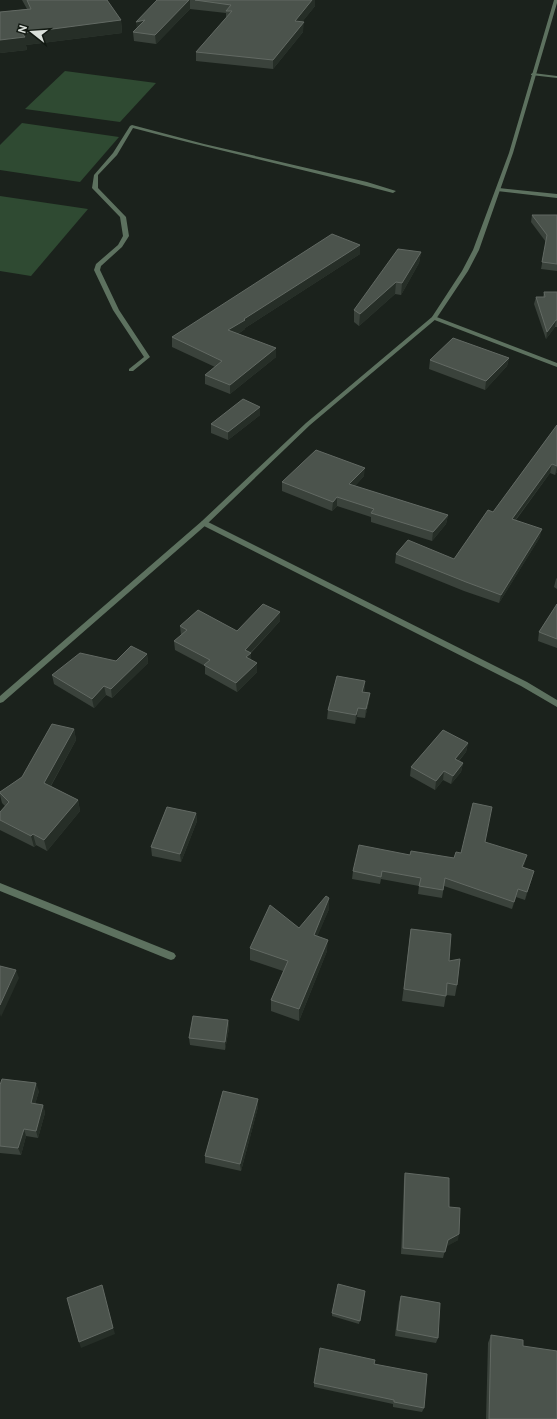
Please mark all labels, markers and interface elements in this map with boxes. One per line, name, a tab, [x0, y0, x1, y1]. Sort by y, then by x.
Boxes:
north arrow	[12, 12, 52, 52]
text: N	[16, 24, 31, 35]

